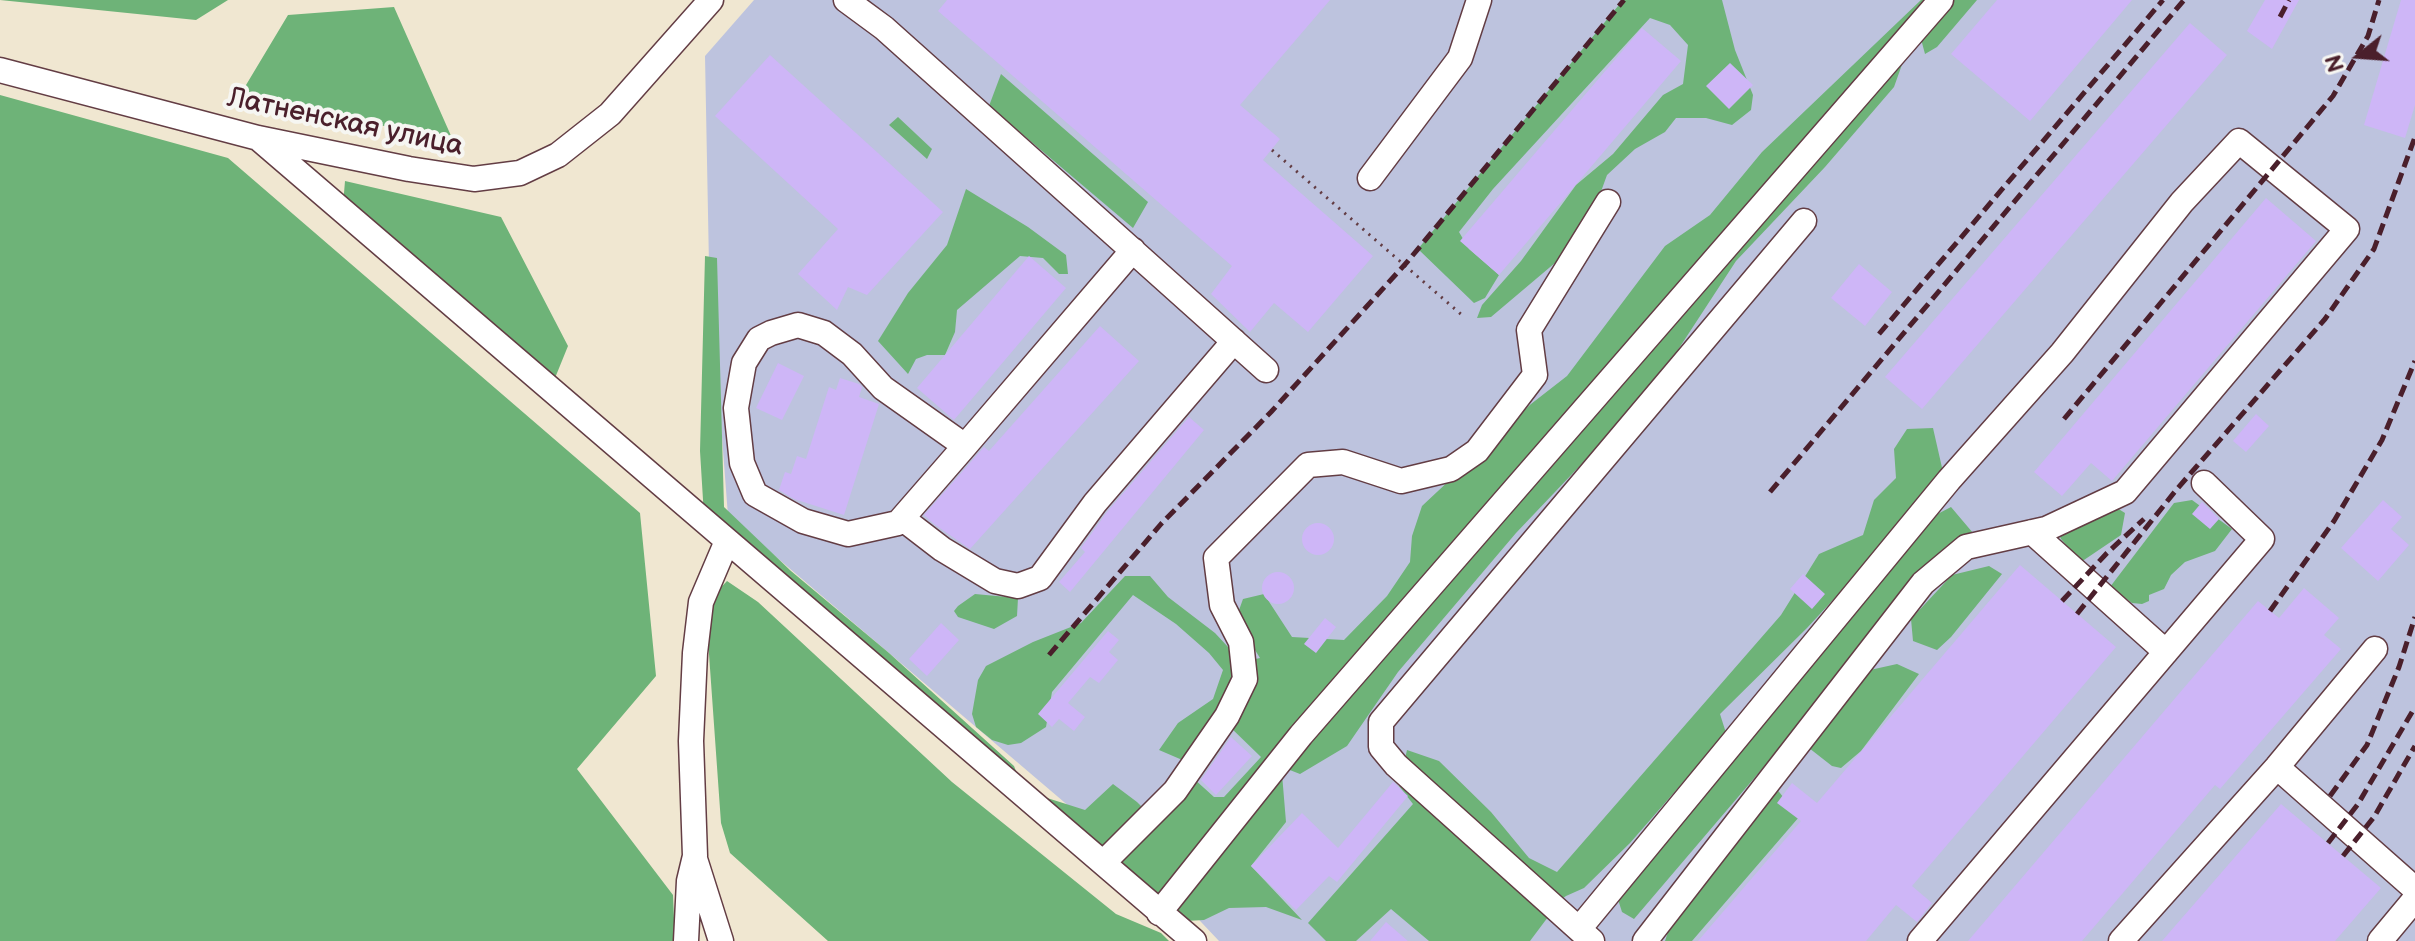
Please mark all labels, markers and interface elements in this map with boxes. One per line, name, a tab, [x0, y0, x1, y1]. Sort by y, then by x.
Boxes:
north arrow	[2319, 16, 2399, 96]
text: N	[2320, 51, 2351, 75]
street label: Латненская улица	[224, 82, 466, 164]

